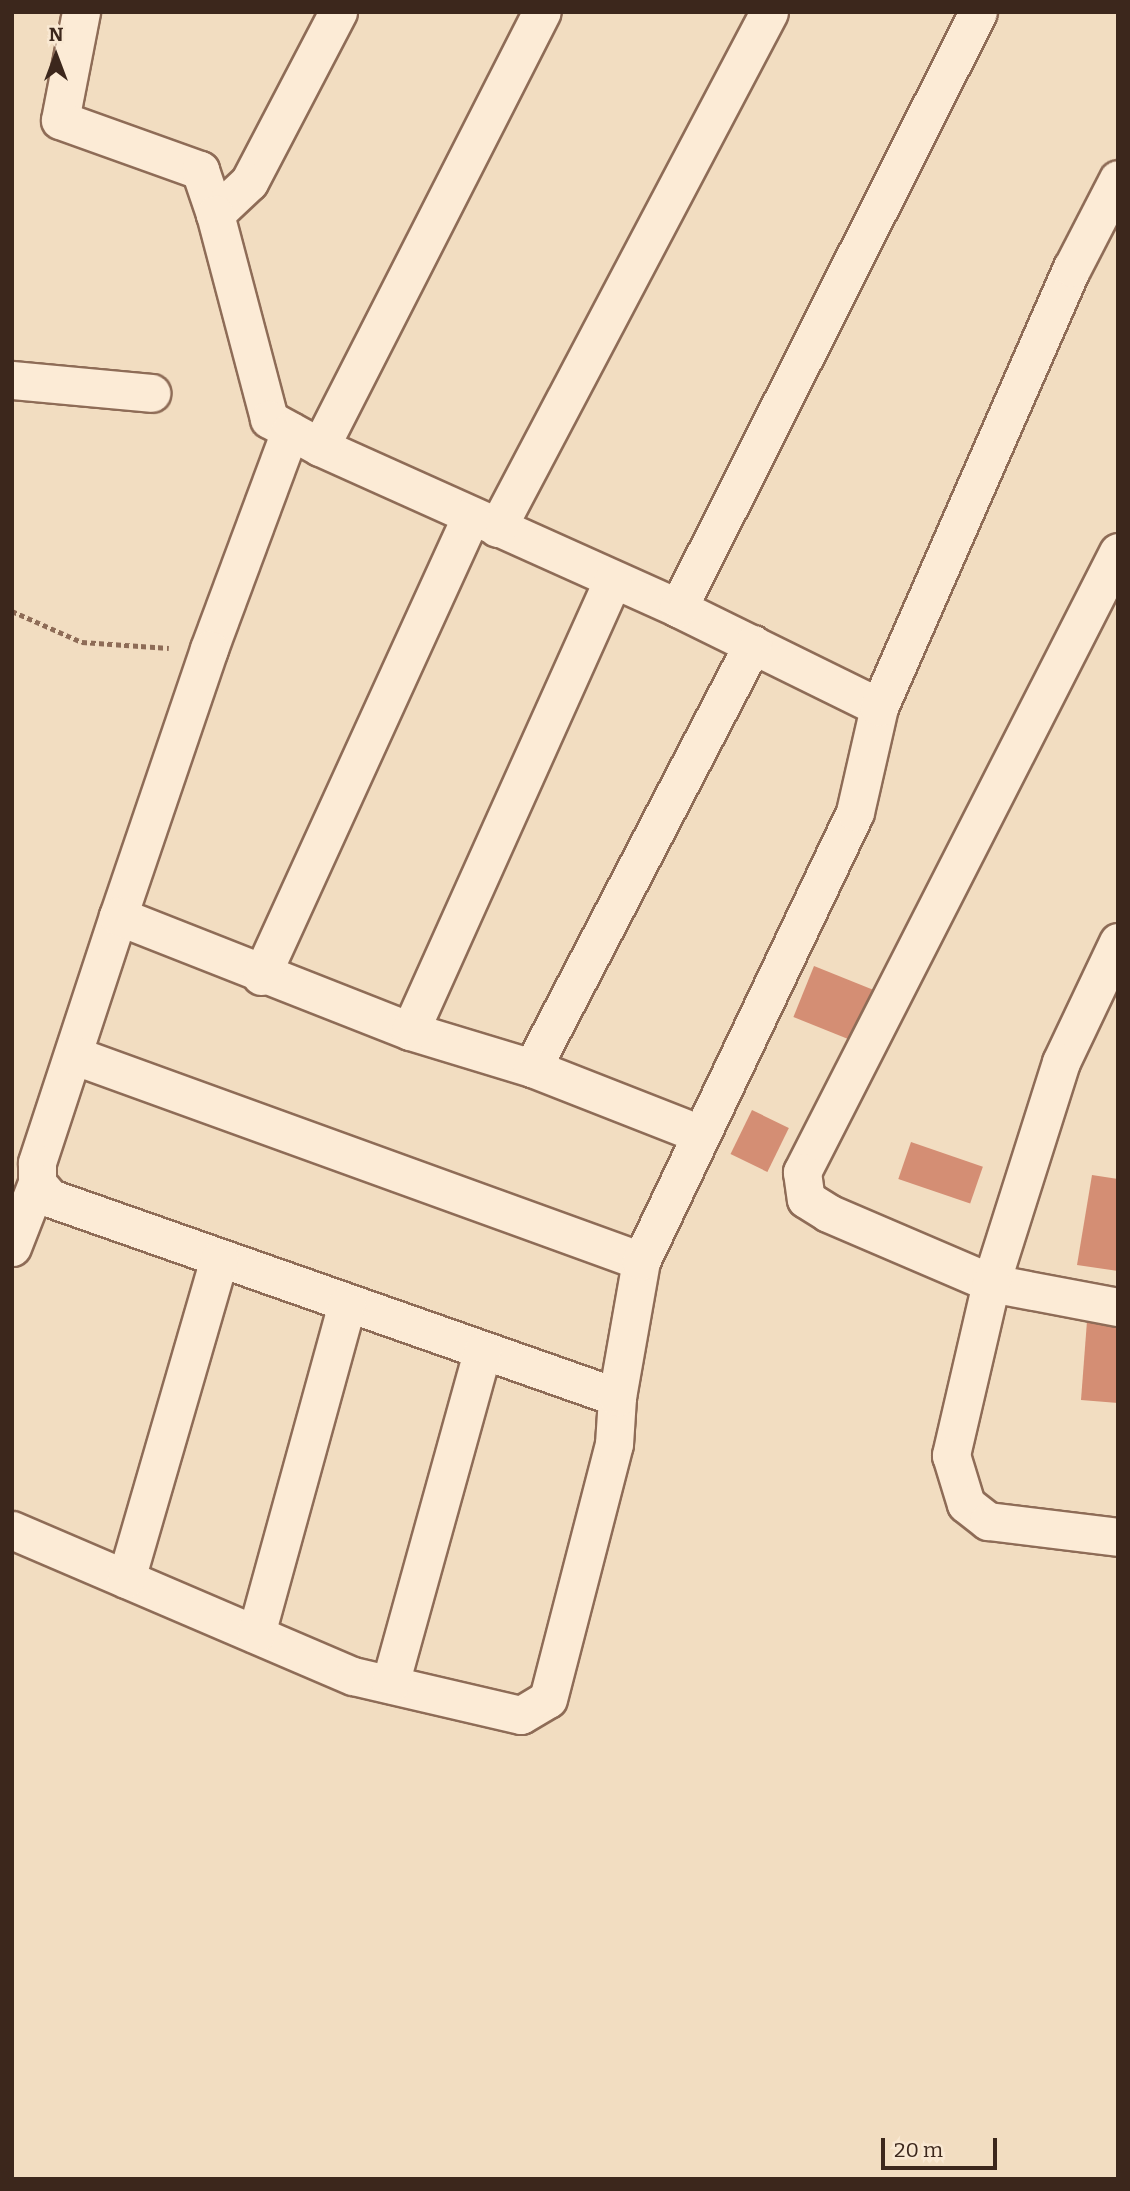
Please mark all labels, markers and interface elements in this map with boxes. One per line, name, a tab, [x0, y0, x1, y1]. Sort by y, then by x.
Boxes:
north arrow	[21, 21, 91, 91]
text: N	[49, 23, 63, 46]
scale bar	[885, 2124, 1000, 2168]
text: 20 m	[894, 2137, 943, 2163]

